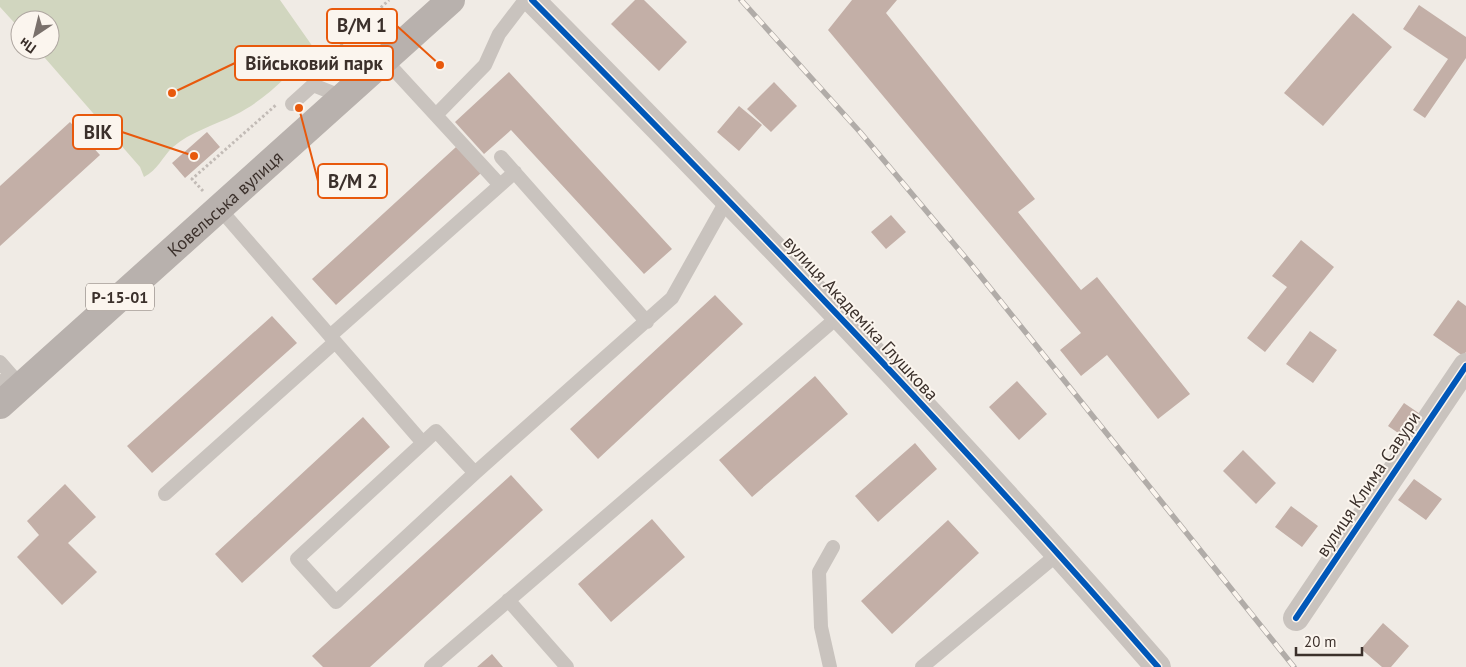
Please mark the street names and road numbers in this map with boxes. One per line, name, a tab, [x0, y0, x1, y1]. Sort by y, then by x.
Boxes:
street label: Ковельська вулиця	[162, 145, 287, 261]
street label: вулиця Академіка Глушкова	[779, 231, 943, 405]
road number: Р-15-01	[86, 284, 154, 310]
street label: вулиця Клима Савури	[1311, 407, 1425, 561]

